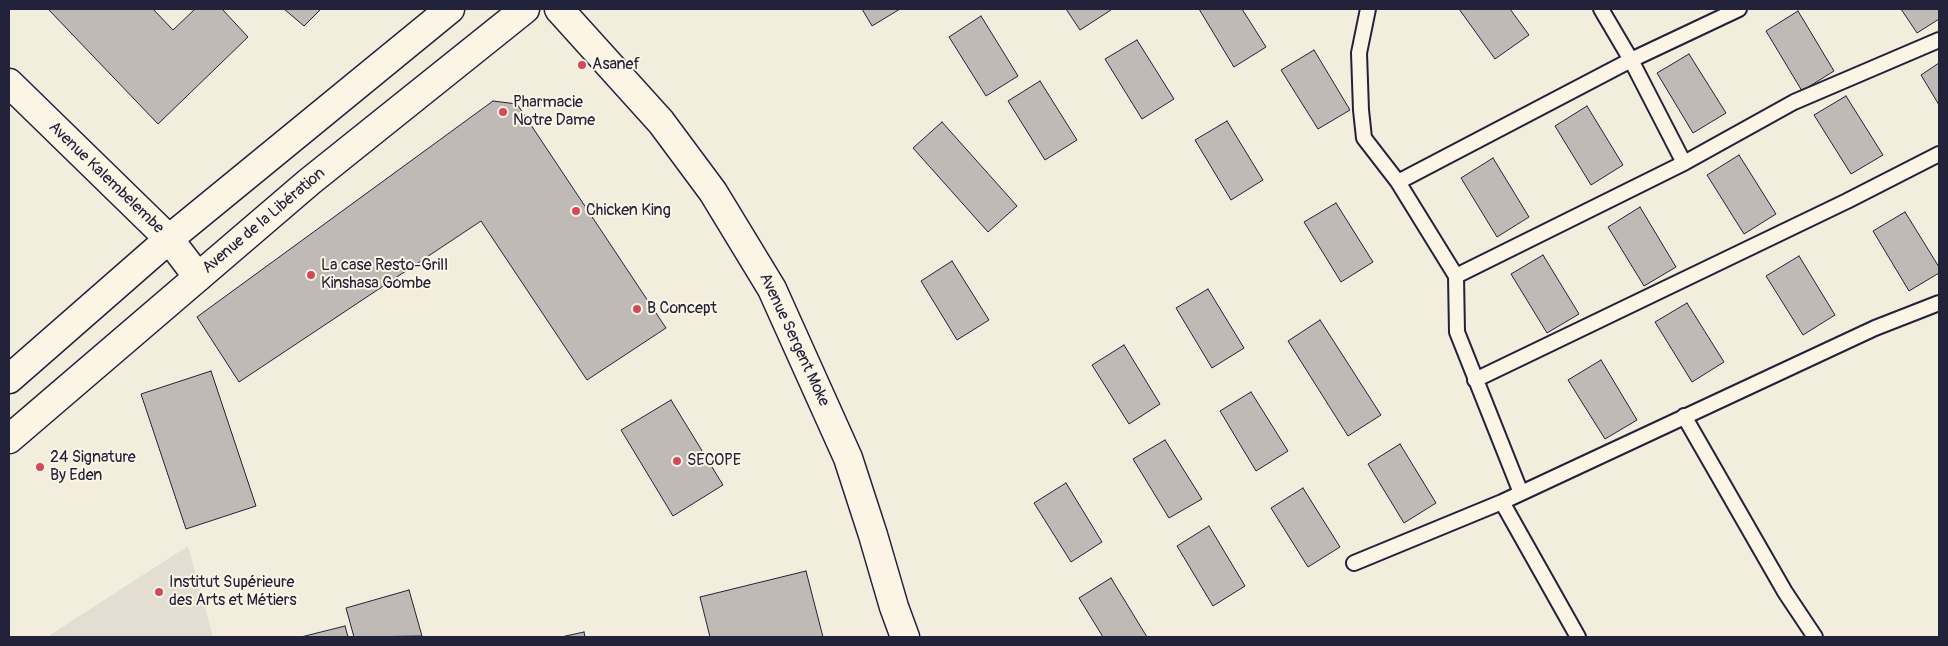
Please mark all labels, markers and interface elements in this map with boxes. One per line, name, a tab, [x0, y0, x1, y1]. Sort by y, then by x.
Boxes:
place label: Asanef	[592, 55, 640, 75]
marker: Asanef	[576, 59, 588, 71]
place label: Pharmacie Notre Dame	[513, 93, 595, 131]
marker: Pharmacie Notre Dame	[497, 106, 509, 118]
street label: Avenue Kalembelembe	[44, 118, 168, 238]
street label: Avenue de la Libération	[199, 164, 329, 278]
place label: Chicken King	[586, 201, 671, 221]
marker: Chicken King	[570, 205, 582, 217]
place label: La case Resto-Grill Kinshasa Gombe	[321, 256, 448, 294]
marker: La case Resto-Grill Kinshasa Gombe	[305, 269, 317, 281]
street label: Avenue Sergent Moke	[755, 270, 833, 410]
place label: B Concept	[647, 299, 717, 319]
marker: B Concept	[631, 303, 643, 315]
place label: 24 Signature By Eden	[50, 448, 136, 486]
place label: SECOPE	[687, 451, 741, 471]
marker: SECOPE	[671, 455, 683, 467]
marker: 24 Signature By Eden	[34, 461, 46, 473]
place label: Institut Supérieure des Arts et Métiers	[169, 573, 297, 611]
marker: Institut Supérieure des Arts et Métiers	[153, 586, 165, 598]

